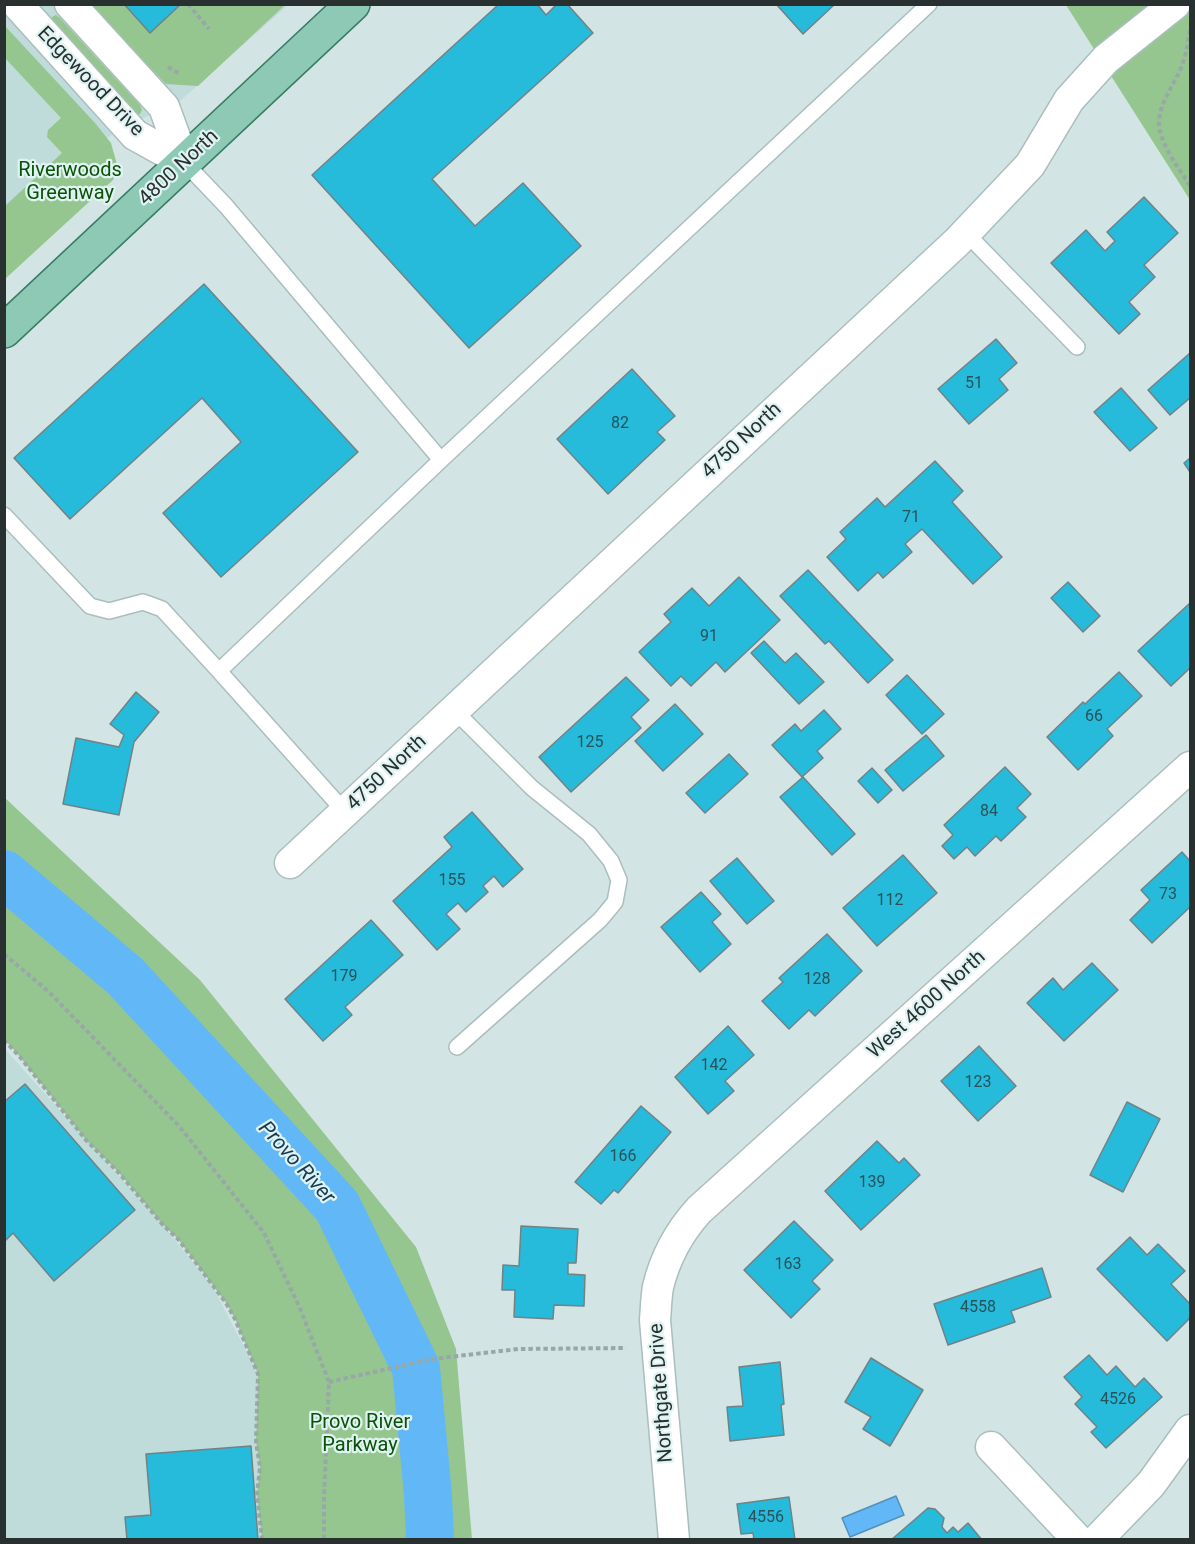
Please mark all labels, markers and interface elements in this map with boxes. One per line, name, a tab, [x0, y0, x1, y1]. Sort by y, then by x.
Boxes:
street label: Edgewood Drive	[32, 22, 148, 142]
street label: 4800 North	[134, 125, 224, 211]
park label: Riverwoods Greenway	[18, 159, 122, 206]
house number: 51	[965, 374, 983, 394]
street label: 4750 North	[697, 398, 787, 484]
house number: 82	[611, 414, 629, 434]
house number: 71	[902, 508, 920, 528]
house number: 91	[700, 627, 718, 647]
house number: 66	[1085, 707, 1103, 727]
street label: 4750 North	[342, 730, 432, 816]
house number: 125	[577, 733, 603, 753]
house number: 84	[980, 802, 998, 822]
house number: 155	[439, 871, 465, 891]
house number: 73	[1159, 885, 1177, 905]
house number: 112	[877, 891, 903, 911]
street label: West 4600 North	[863, 946, 991, 1064]
house number: 179	[331, 967, 357, 987]
house number: 128	[804, 970, 830, 990]
house number: 142	[701, 1056, 727, 1076]
house number: 123	[965, 1073, 991, 1093]
water label: Provo River	[252, 1117, 340, 1209]
house number: 166	[610, 1147, 636, 1167]
house number: 139	[859, 1173, 885, 1193]
house number: 163	[775, 1255, 801, 1275]
house number: 4558	[960, 1298, 996, 1318]
street label: Northgate Drive	[645, 1323, 679, 1463]
house number: 4526	[1100, 1390, 1136, 1410]
park label: Provo River Parkway	[310, 1411, 410, 1458]
house number: 4556	[748, 1508, 784, 1528]

